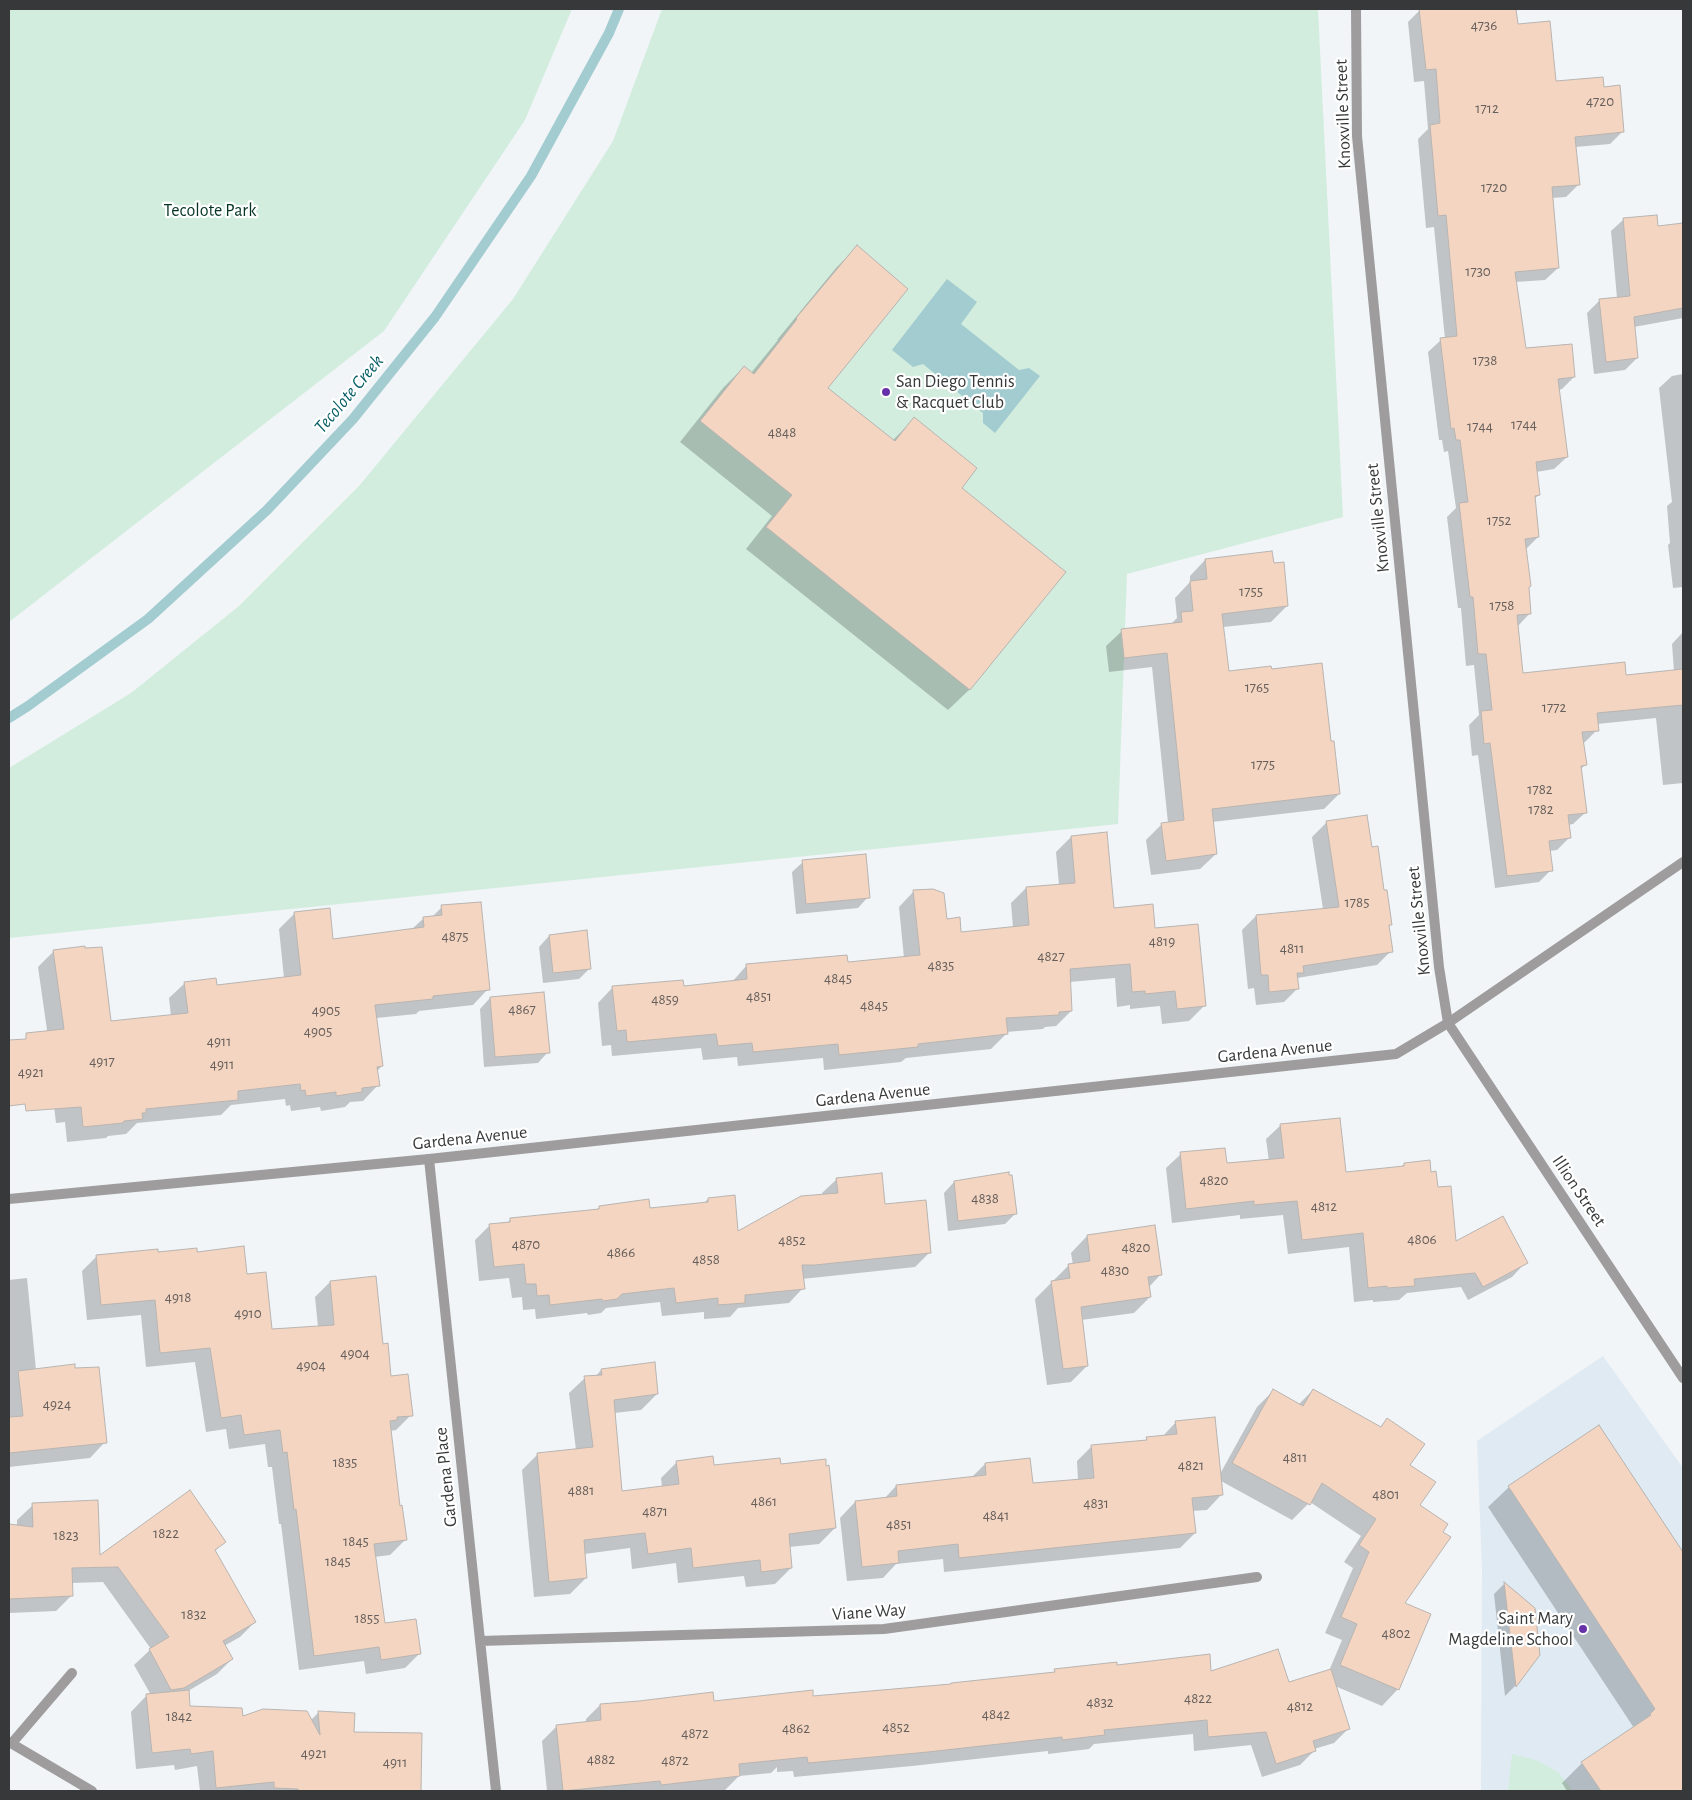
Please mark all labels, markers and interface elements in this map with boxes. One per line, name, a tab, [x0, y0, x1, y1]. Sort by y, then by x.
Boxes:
house number: 4736	[1471, 16, 1497, 34]
street label: Knoxville Street	[1330, 59, 1356, 169]
house number: 4720	[1586, 92, 1614, 110]
house number: 1712	[1475, 99, 1499, 117]
house number: 1720	[1481, 178, 1507, 196]
park label: Tecolote Park	[164, 200, 256, 222]
house number: 1730	[1465, 262, 1491, 280]
water label: Tecolote Creek	[309, 350, 389, 438]
house number: 1738	[1473, 351, 1497, 369]
place label: San Diego Tennis & Racquet Club	[896, 371, 1015, 414]
marker: San Diego Tennis & Racquet Club	[880, 386, 892, 398]
house number: 1744	[1511, 415, 1537, 433]
house number: 1744	[1467, 417, 1493, 435]
house number: 4848	[768, 423, 796, 441]
street label: Knoxville Street	[1362, 462, 1394, 574]
house number: 1752	[1487, 511, 1511, 529]
house number: 1755	[1239, 582, 1263, 600]
house number: 1758	[1490, 596, 1514, 614]
house number: 1765	[1245, 678, 1269, 696]
house number: 1772	[1542, 698, 1566, 716]
house number: 1775	[1251, 755, 1275, 773]
house number: 1782	[1527, 780, 1553, 798]
house number: 1782	[1528, 800, 1554, 818]
street label: Knoxville Street	[1403, 865, 1435, 977]
house number: 1785	[1345, 893, 1369, 911]
house number: 4875	[442, 927, 468, 945]
house number: 4819	[1149, 932, 1175, 950]
house number: 4811	[1280, 939, 1304, 957]
house number: 4827	[1037, 947, 1065, 965]
house number: 4835	[928, 956, 954, 974]
house number: 4845	[824, 969, 852, 987]
house number: 4851	[746, 987, 772, 1005]
house number: 4859	[651, 990, 679, 1008]
house number: 4845	[860, 996, 888, 1014]
house number: 4867	[508, 1000, 536, 1018]
house number: 4905	[312, 1001, 340, 1019]
house number: 4905	[304, 1022, 332, 1040]
house number: 4911	[207, 1032, 231, 1050]
street label: Gardena Avenue	[1217, 1034, 1333, 1068]
house number: 4917	[89, 1052, 115, 1070]
house number: 4911	[210, 1055, 234, 1073]
house number: 4921	[18, 1063, 44, 1081]
street label: Gardena Avenue	[815, 1078, 931, 1112]
street label: Gardena Avenue	[412, 1121, 528, 1155]
street label: Illion Street	[1547, 1151, 1611, 1231]
house number: 4820	[1199, 1171, 1229, 1189]
house number: 4838	[971, 1189, 999, 1207]
house number: 4812	[1311, 1197, 1337, 1215]
house number: 4806	[1407, 1230, 1437, 1248]
house number: 4852	[778, 1231, 806, 1249]
house number: 4870	[512, 1235, 540, 1253]
house number: 4820	[1121, 1238, 1151, 1256]
house number: 4866	[607, 1243, 635, 1261]
house number: 4858	[692, 1250, 720, 1268]
house number: 4830	[1101, 1261, 1129, 1279]
house number: 4918	[165, 1288, 191, 1306]
house number: 4910	[234, 1304, 262, 1322]
house number: 4904	[340, 1344, 370, 1362]
house number: 4904	[296, 1356, 326, 1374]
house number: 4924	[43, 1395, 71, 1413]
street label: Gardena Place	[430, 1426, 462, 1528]
house number: 4811	[1283, 1448, 1307, 1466]
house number: 1835	[333, 1453, 357, 1471]
house number: 4821	[1178, 1456, 1204, 1474]
house number: 4881	[568, 1481, 594, 1499]
house number: 4801	[1372, 1485, 1400, 1503]
house number: 4861	[751, 1492, 777, 1510]
house number: 4831	[1083, 1494, 1109, 1512]
house number: 4871	[642, 1502, 668, 1520]
house number: 4841	[983, 1506, 1009, 1524]
house number: 4851	[886, 1515, 912, 1533]
house number: 1822	[153, 1524, 179, 1542]
house number: 1823	[53, 1526, 79, 1544]
house number: 1845	[343, 1532, 369, 1550]
house number: 1845	[325, 1552, 351, 1570]
street label: Viane Way	[831, 1599, 907, 1625]
house number: 1832	[181, 1605, 207, 1623]
place label: Saint Mary Magdeline School	[1448, 1608, 1573, 1650]
house number: 1855	[355, 1609, 379, 1627]
marker: Saint Mary Magdeline School	[1577, 1623, 1589, 1635]
house number: 4802	[1381, 1624, 1411, 1642]
house number: 4822	[1184, 1689, 1212, 1707]
house number: 4832	[1086, 1693, 1114, 1711]
house number: 4812	[1287, 1697, 1313, 1715]
house number: 4842	[982, 1705, 1010, 1723]
house number: 1842	[166, 1707, 192, 1725]
house number: 4852	[882, 1718, 910, 1736]
house number: 4862	[782, 1719, 810, 1737]
house number: 4872	[681, 1724, 709, 1742]
house number: 4921	[301, 1744, 327, 1762]
house number: 4882	[587, 1750, 615, 1768]
house number: 4872	[661, 1751, 689, 1769]
house number: 4911	[383, 1753, 407, 1771]

